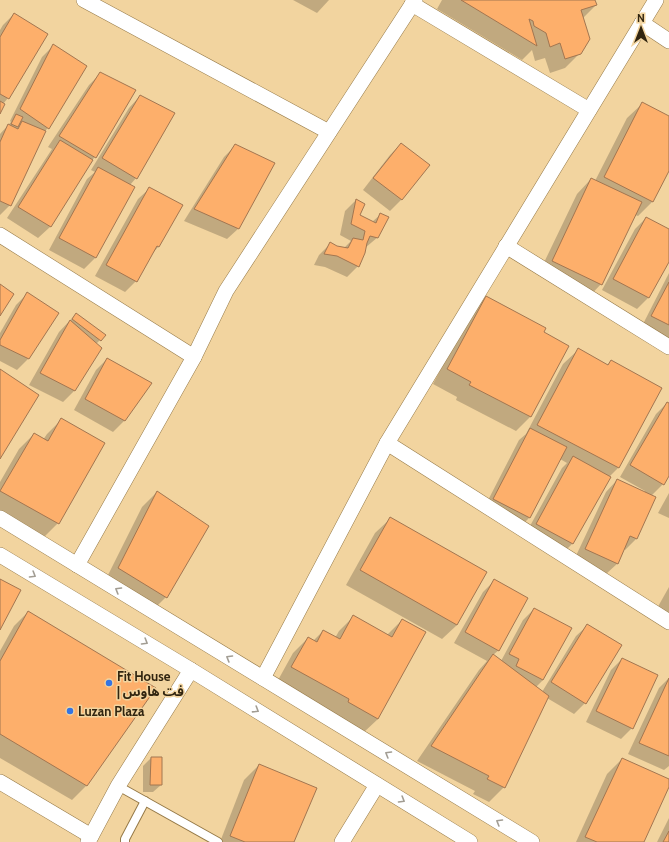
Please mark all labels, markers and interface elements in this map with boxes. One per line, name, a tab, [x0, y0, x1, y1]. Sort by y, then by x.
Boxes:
north arrow	[621, 8, 661, 48]
text: N	[637, 11, 645, 25]
one-way arrow	[29, 571, 36, 578]
one-way arrow	[115, 588, 122, 595]
one-way arrow	[141, 638, 148, 645]
one-way arrow	[226, 655, 233, 663]
place label: Fit House | فت هاوس	[117, 668, 184, 700]
marker: Fit House | فت هاوس	[104, 678, 114, 688]
place label: Luzan Plaza	[78, 703, 145, 719]
one-way arrow	[252, 705, 259, 713]
marker: Luzan Plaza	[65, 706, 75, 716]
one-way arrow	[385, 752, 392, 759]
one-way arrow	[398, 796, 405, 803]
one-way arrow	[496, 819, 503, 826]

